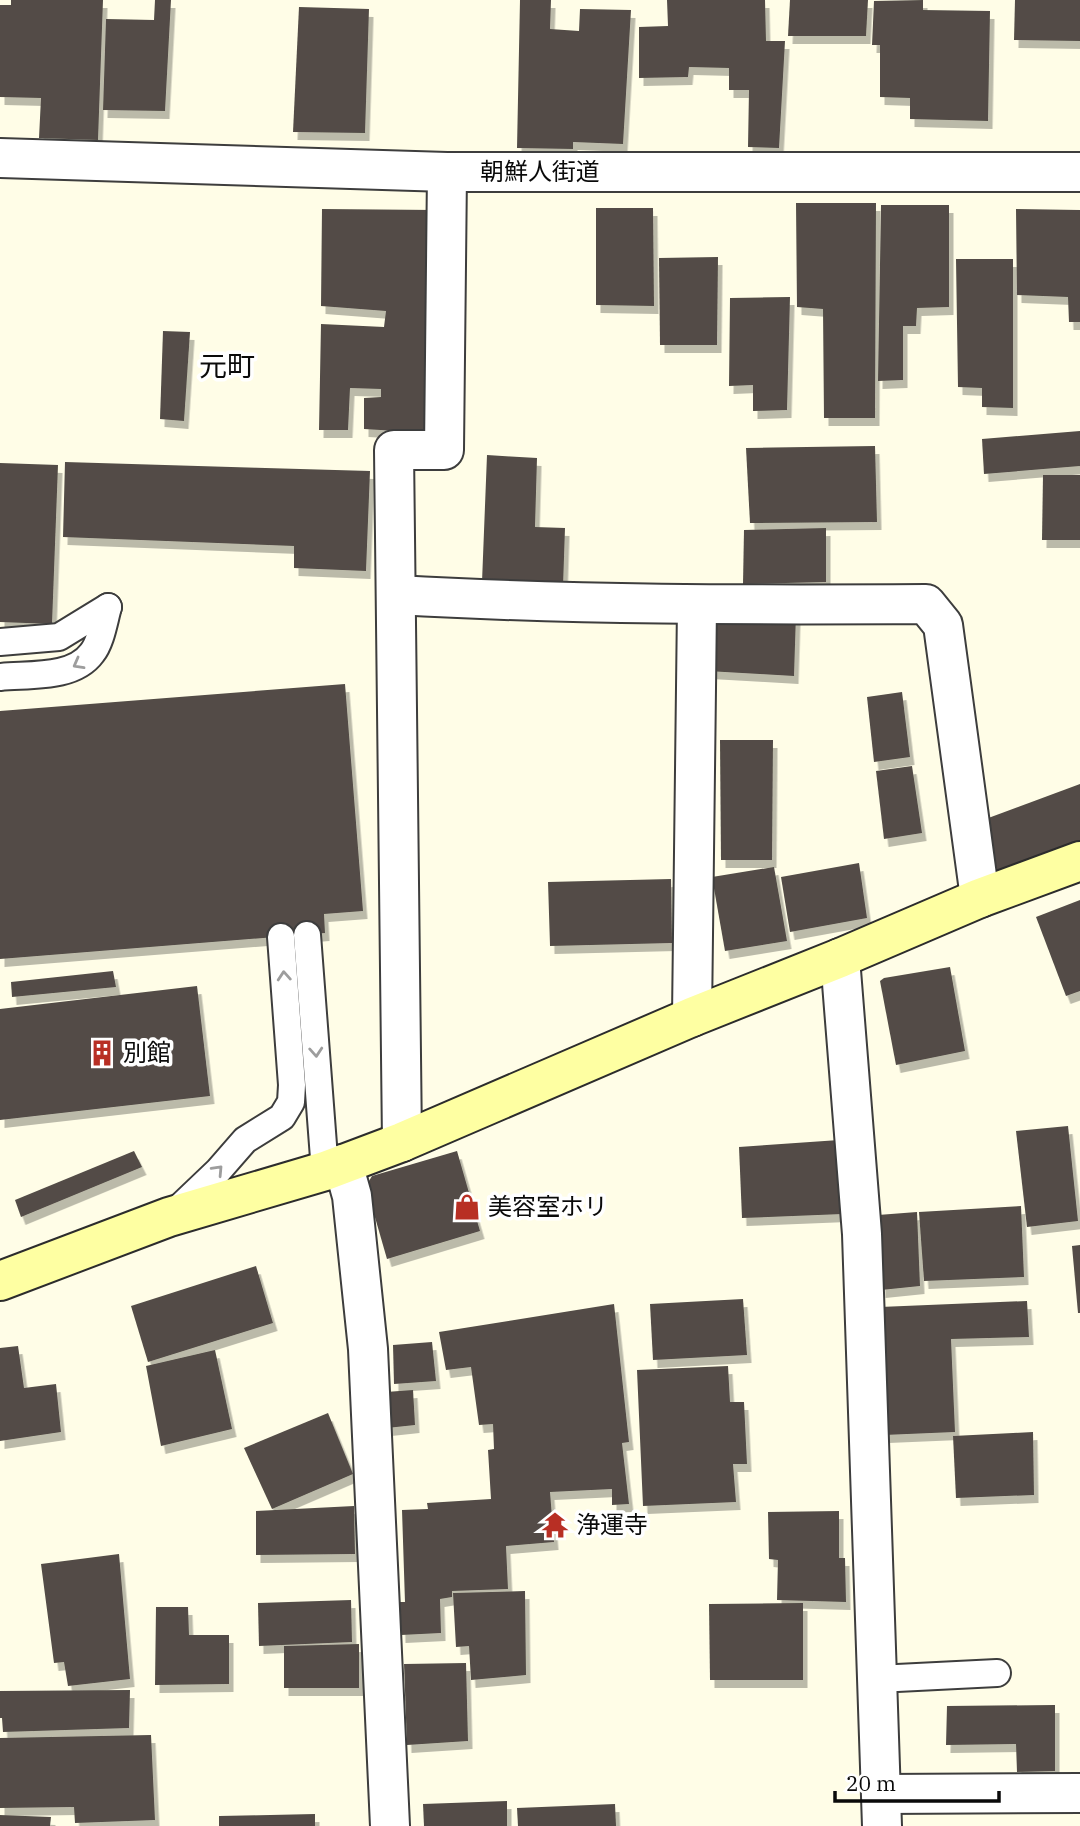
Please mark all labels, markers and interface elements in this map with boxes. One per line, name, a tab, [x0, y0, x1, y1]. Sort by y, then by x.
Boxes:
street label: 朝鮮人街道	[480, 155, 600, 187]
district label: 元町	[199, 347, 255, 384]
one-way arrow	[72, 656, 85, 669]
one-way arrow	[277, 970, 292, 981]
place label: 別館	[123, 1036, 171, 1068]
building icon: 別館	[87, 1038, 117, 1068]
one-way arrow	[308, 1047, 323, 1058]
one-way arrow	[210, 1165, 223, 1178]
place label: 美容室ホリ	[488, 1190, 608, 1222]
shop icon: 美容室ホリ	[452, 1192, 482, 1222]
place label: 浄運寺	[576, 1508, 648, 1540]
temple icon: 浄運寺	[540, 1510, 570, 1540]
scale bar	[835, 1759, 1000, 1803]
text: 20 m	[846, 1769, 896, 1797]

